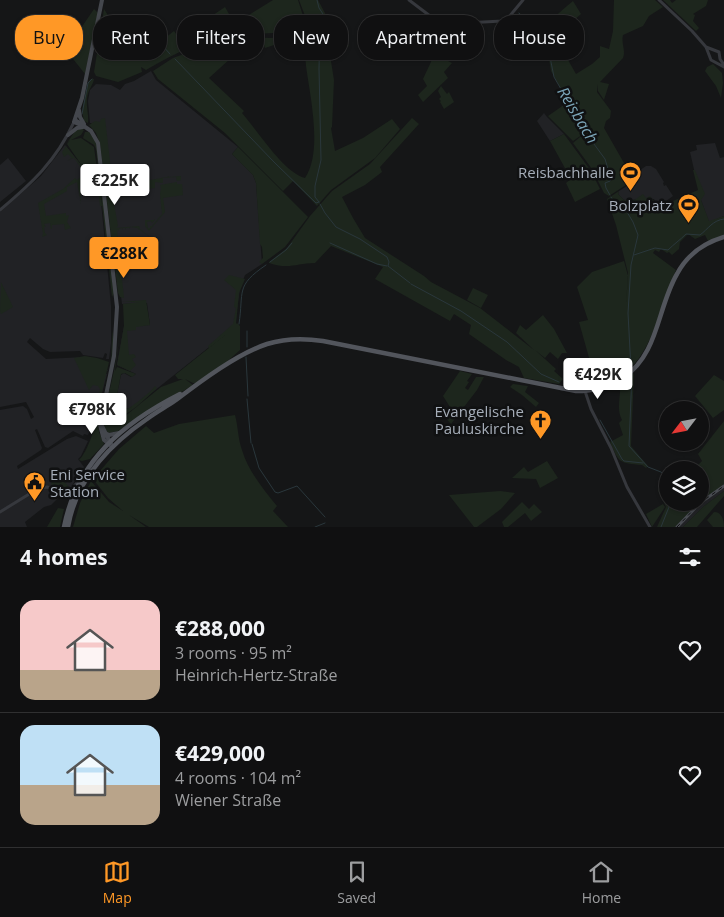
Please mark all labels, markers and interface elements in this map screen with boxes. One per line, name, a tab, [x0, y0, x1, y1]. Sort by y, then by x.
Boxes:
chip: Buy	[15, 15, 83, 60]
chip: Rent	[93, 15, 167, 60]
chip: Filters	[177, 15, 264, 60]
chip: New	[274, 15, 348, 60]
chip: Apartment	[358, 15, 484, 60]
chip: House	[494, 15, 584, 60]
water label: Reisbach	[552, 82, 604, 148]
sports icon: Reisbachhalle	[618, 160, 642, 191]
place label: Reisbachhalle	[518, 162, 614, 182]
pin: €225K	[80, 164, 150, 206]
text: €225K	[91, 169, 139, 191]
sports icon: Bolzplatz	[676, 193, 700, 224]
place label: Bolzplatz	[609, 195, 672, 215]
pin: €288K	[89, 236, 159, 279]
text: €288K	[100, 242, 148, 264]
pin: €429K	[563, 358, 633, 400]
text: €429K	[574, 363, 622, 385]
pin: €798K	[57, 392, 127, 435]
text: €798K	[68, 398, 116, 420]
place label: Evangelische Pauluskirche	[435, 401, 524, 438]
north arrow	[659, 401, 709, 451]
map controls	[659, 401, 709, 511]
church icon: Evangelische Pauluskirche	[528, 408, 552, 439]
button: layers	[659, 461, 709, 511]
place label: Eni Service Station	[50, 464, 125, 501]
public building icon: Eni Service Station	[22, 471, 46, 502]
text: 4 homes	[20, 543, 108, 571]
icon: filters	[676, 543, 704, 571]
text: €288,000	[175, 614, 265, 642]
icon: home	[60, 620, 120, 680]
icon: heart	[676, 636, 704, 664]
text: 3 rooms · 95 m²	[175, 642, 292, 664]
text: Heinrich-Hertz-Straße	[175, 664, 337, 686]
text: €429,000	[175, 739, 265, 767]
icon: home	[60, 745, 120, 805]
icon: heart	[676, 761, 704, 789]
text: 4 rooms · 104 m²	[175, 767, 301, 789]
text: Wiener Straße	[175, 789, 281, 811]
tab: Map	[103, 858, 132, 907]
tab: Saved	[337, 858, 376, 907]
tab: Home	[582, 858, 621, 907]

